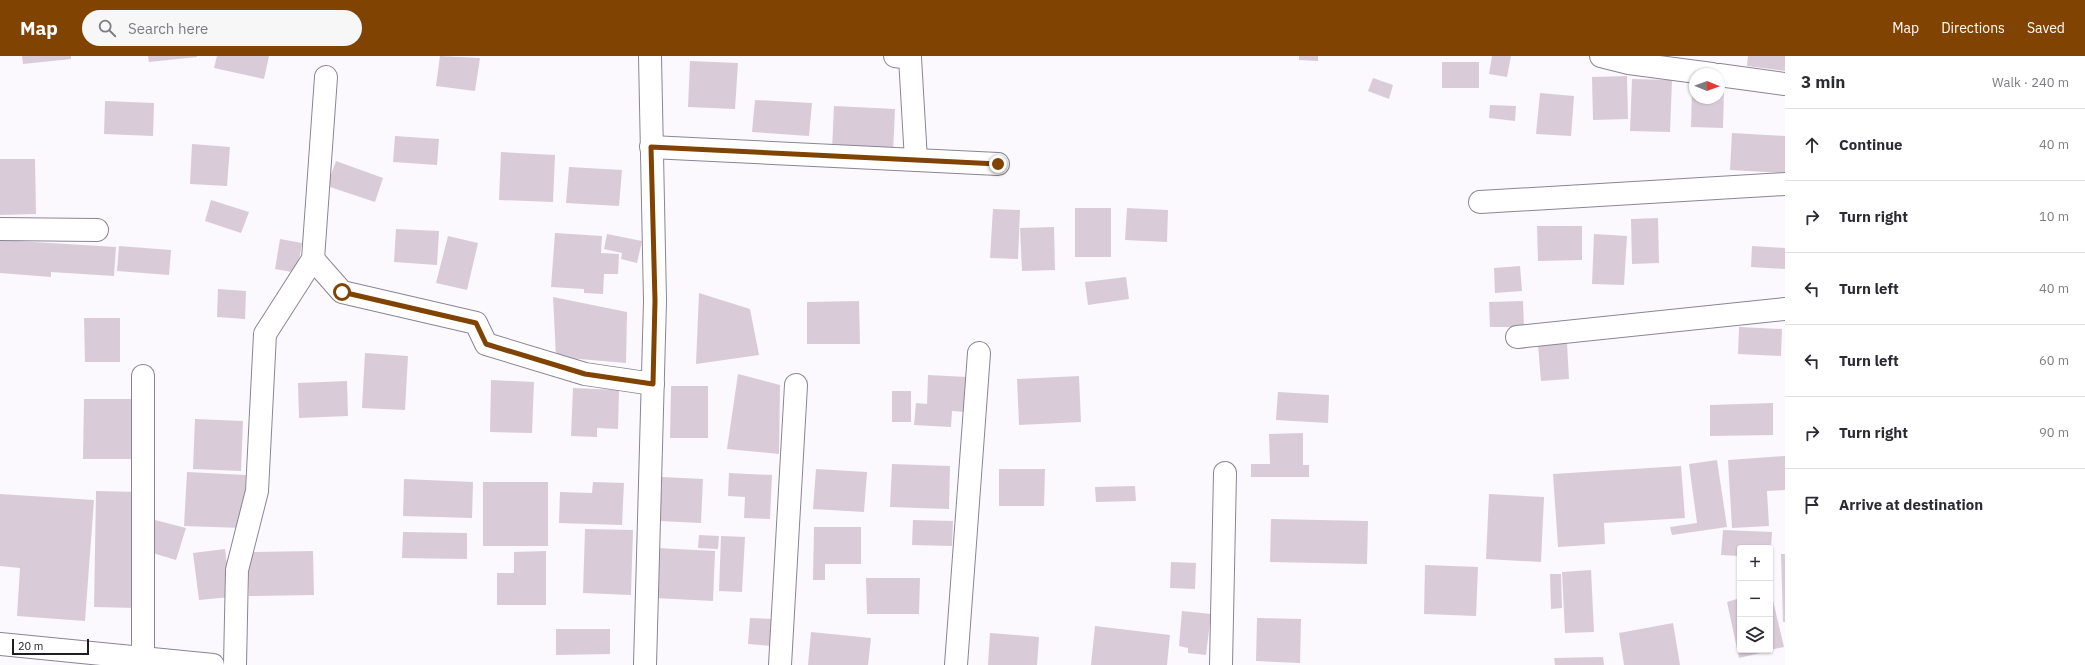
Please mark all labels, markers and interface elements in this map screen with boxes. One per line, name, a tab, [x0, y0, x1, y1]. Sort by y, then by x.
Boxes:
search box	[82, 10, 362, 46]
text: Map	[20, 16, 58, 40]
icon: search	[96, 17, 118, 39]
text: Search here	[128, 19, 208, 38]
text: Map	[1892, 19, 1919, 37]
text: Directions	[1941, 19, 2005, 37]
text: Saved	[2027, 19, 2065, 37]
north arrow	[1689, 68, 1725, 104]
text: 3 min	[1801, 71, 1845, 93]
text: Walk · 240 m	[1992, 74, 2069, 91]
icon: ahead	[1801, 134, 1823, 156]
text: Continue	[1839, 135, 1903, 154]
text: 40 m	[2039, 136, 2069, 153]
route end	[989, 155, 1007, 173]
icon: right	[1801, 206, 1823, 228]
text: Turn right	[1839, 207, 1908, 226]
text: 10 m	[2039, 208, 2069, 225]
icon: left	[1801, 278, 1823, 300]
text: Turn left	[1839, 279, 1899, 298]
text: 40 m	[2039, 280, 2069, 297]
route start	[333, 283, 351, 301]
icon: left	[1801, 350, 1823, 372]
text: Turn left	[1839, 351, 1899, 370]
text: 60 m	[2039, 352, 2069, 369]
icon: right	[1801, 422, 1823, 444]
text: Turn right	[1839, 423, 1908, 442]
text: 90 m	[2039, 424, 2069, 441]
icon: arrive	[1801, 494, 1823, 516]
text: Arrive at destination	[1839, 495, 1983, 514]
map controls	[1737, 545, 1773, 653]
button: +	[1737, 545, 1773, 581]
button: −	[1737, 581, 1773, 617]
button: layers	[1737, 617, 1773, 653]
scale bar	[12, 637, 89, 656]
text: 20 m	[18, 639, 43, 653]

